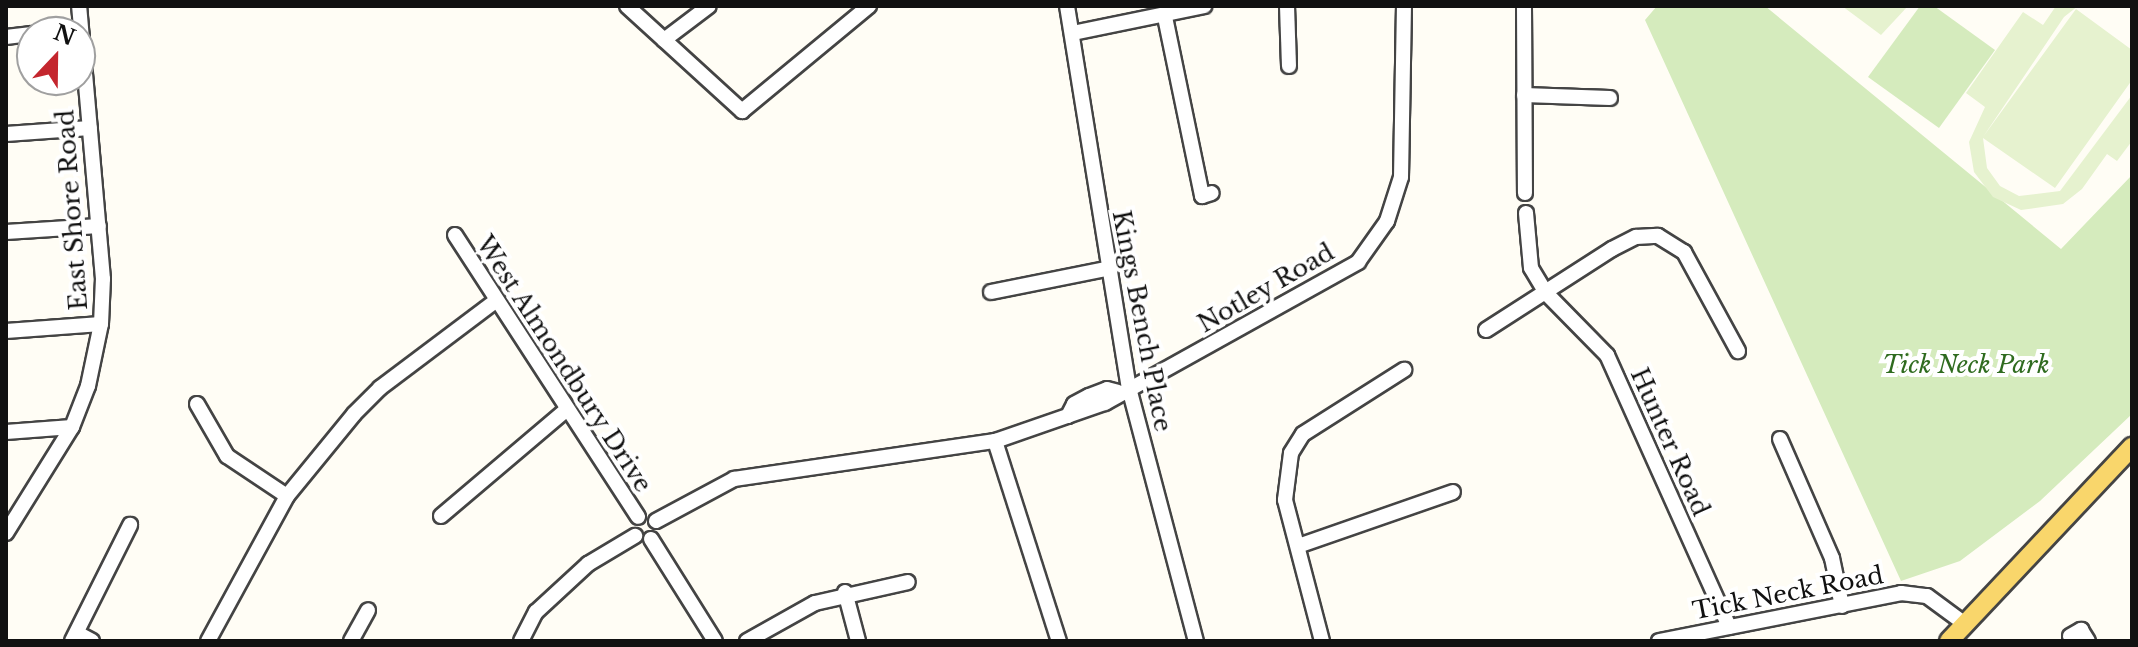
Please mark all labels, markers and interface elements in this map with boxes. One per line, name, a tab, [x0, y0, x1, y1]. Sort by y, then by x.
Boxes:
north arrow	[16, 16, 96, 96]
text: N	[50, 19, 79, 52]
street label: East Shore Road	[51, 109, 93, 311]
street label: Kings Bench Place	[1106, 208, 1178, 434]
street label: West Almondbury Drive	[470, 230, 658, 498]
street label: Notley Road	[1193, 237, 1339, 339]
park label: Tick Neck Park	[1882, 351, 2050, 379]
street label: Hunter Road	[1624, 363, 1716, 521]
street label: Tick Neck Road	[1690, 560, 1886, 626]

